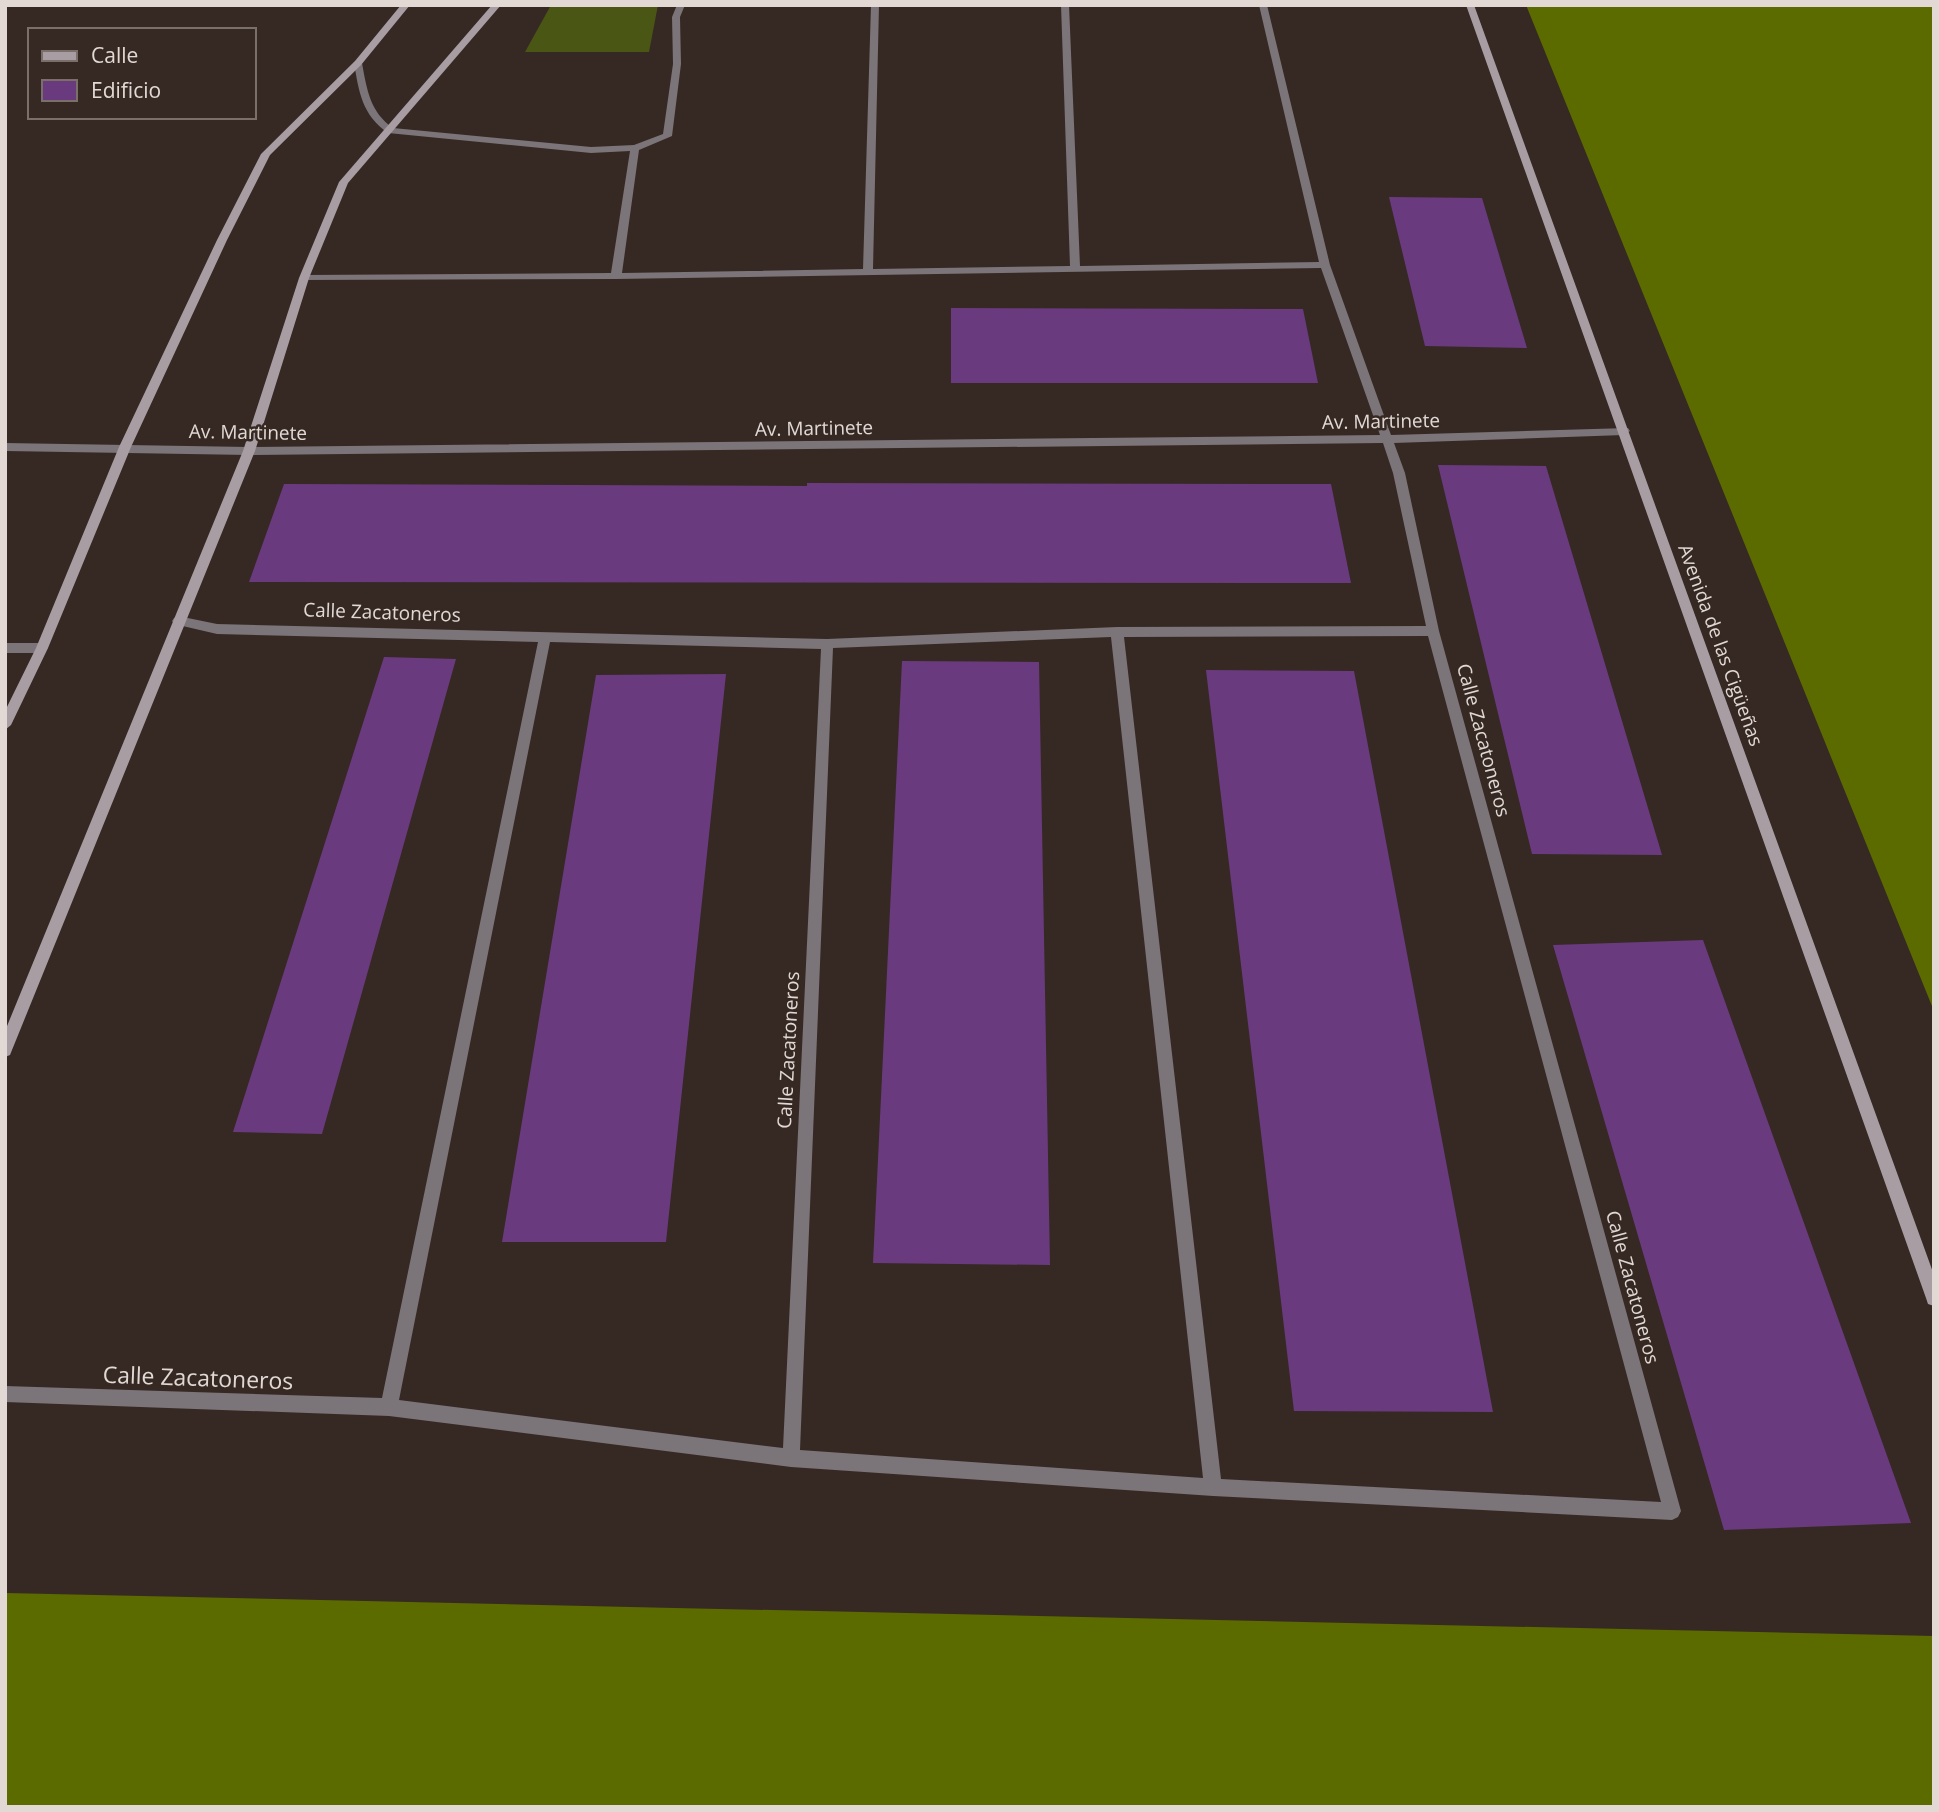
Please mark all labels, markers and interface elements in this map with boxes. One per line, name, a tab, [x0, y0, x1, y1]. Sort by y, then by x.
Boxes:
legend	[28, 28, 256, 119]
text: Calle	[91, 41, 138, 69]
text: Edificio	[91, 76, 161, 104]
street label: Av. Martinete	[1322, 407, 1440, 435]
street label: Av. Martinete	[755, 414, 873, 442]
street label: Av. Martinete	[189, 418, 307, 446]
street label: Avenida de las Cigüeñas	[1672, 540, 1770, 750]
street label: Calle Zacatoneros	[303, 596, 461, 628]
street label: Calle Zacatoneros	[1451, 661, 1517, 819]
street label: Calle Zacatoneros	[771, 971, 805, 1129]
street label: Calle Zacatoneros	[1600, 1208, 1666, 1366]
street label: Calle Zacatoneros	[102, 1358, 294, 1396]

